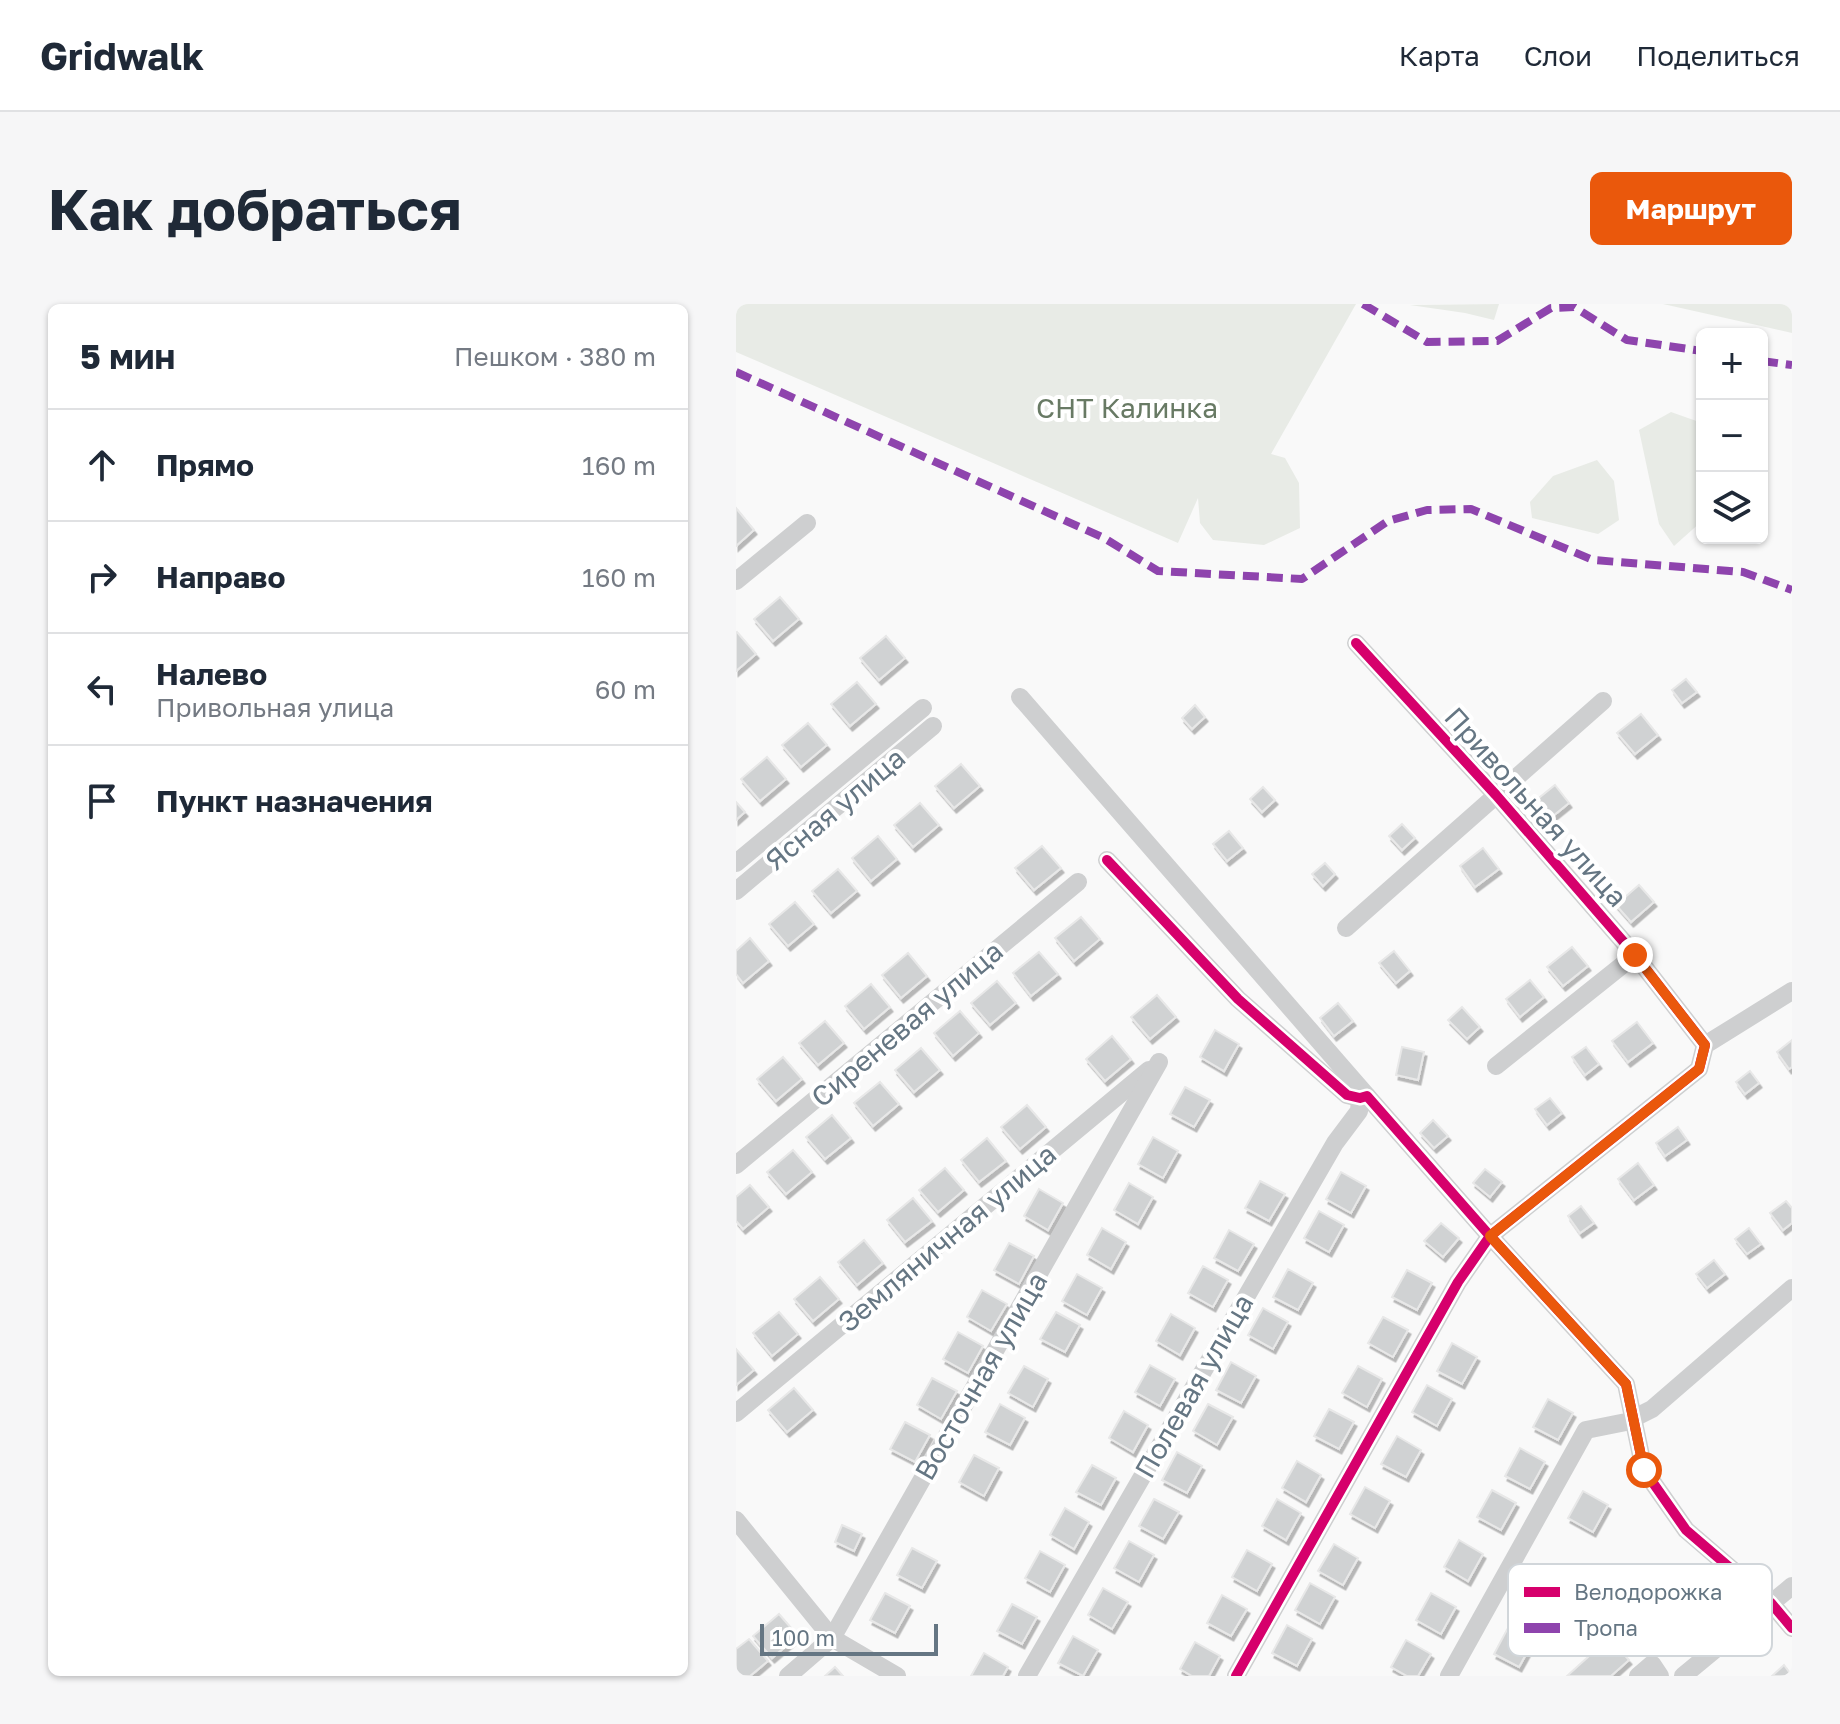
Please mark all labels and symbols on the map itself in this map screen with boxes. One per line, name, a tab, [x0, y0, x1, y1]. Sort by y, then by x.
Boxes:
park label: СНТ Калинка	[1036, 391, 1218, 424]
street label: Привольная улица	[1438, 700, 1634, 913]
street label: Ясная улица	[758, 741, 911, 877]
street label: Сиреневая улица	[804, 934, 1009, 1113]
route end	[1617, 937, 1653, 973]
street label: Земляничная улица	[831, 1137, 1062, 1338]
street label: Восточная улица	[908, 1266, 1053, 1486]
street label: Полевая улица	[1128, 1288, 1260, 1484]
route start	[1626, 1452, 1662, 1488]
legend	[1508, 1564, 1772, 1656]
text: Велодорожка	[1574, 1578, 1722, 1605]
text: Тропа	[1574, 1614, 1638, 1641]
scale bar	[760, 1620, 938, 1656]

